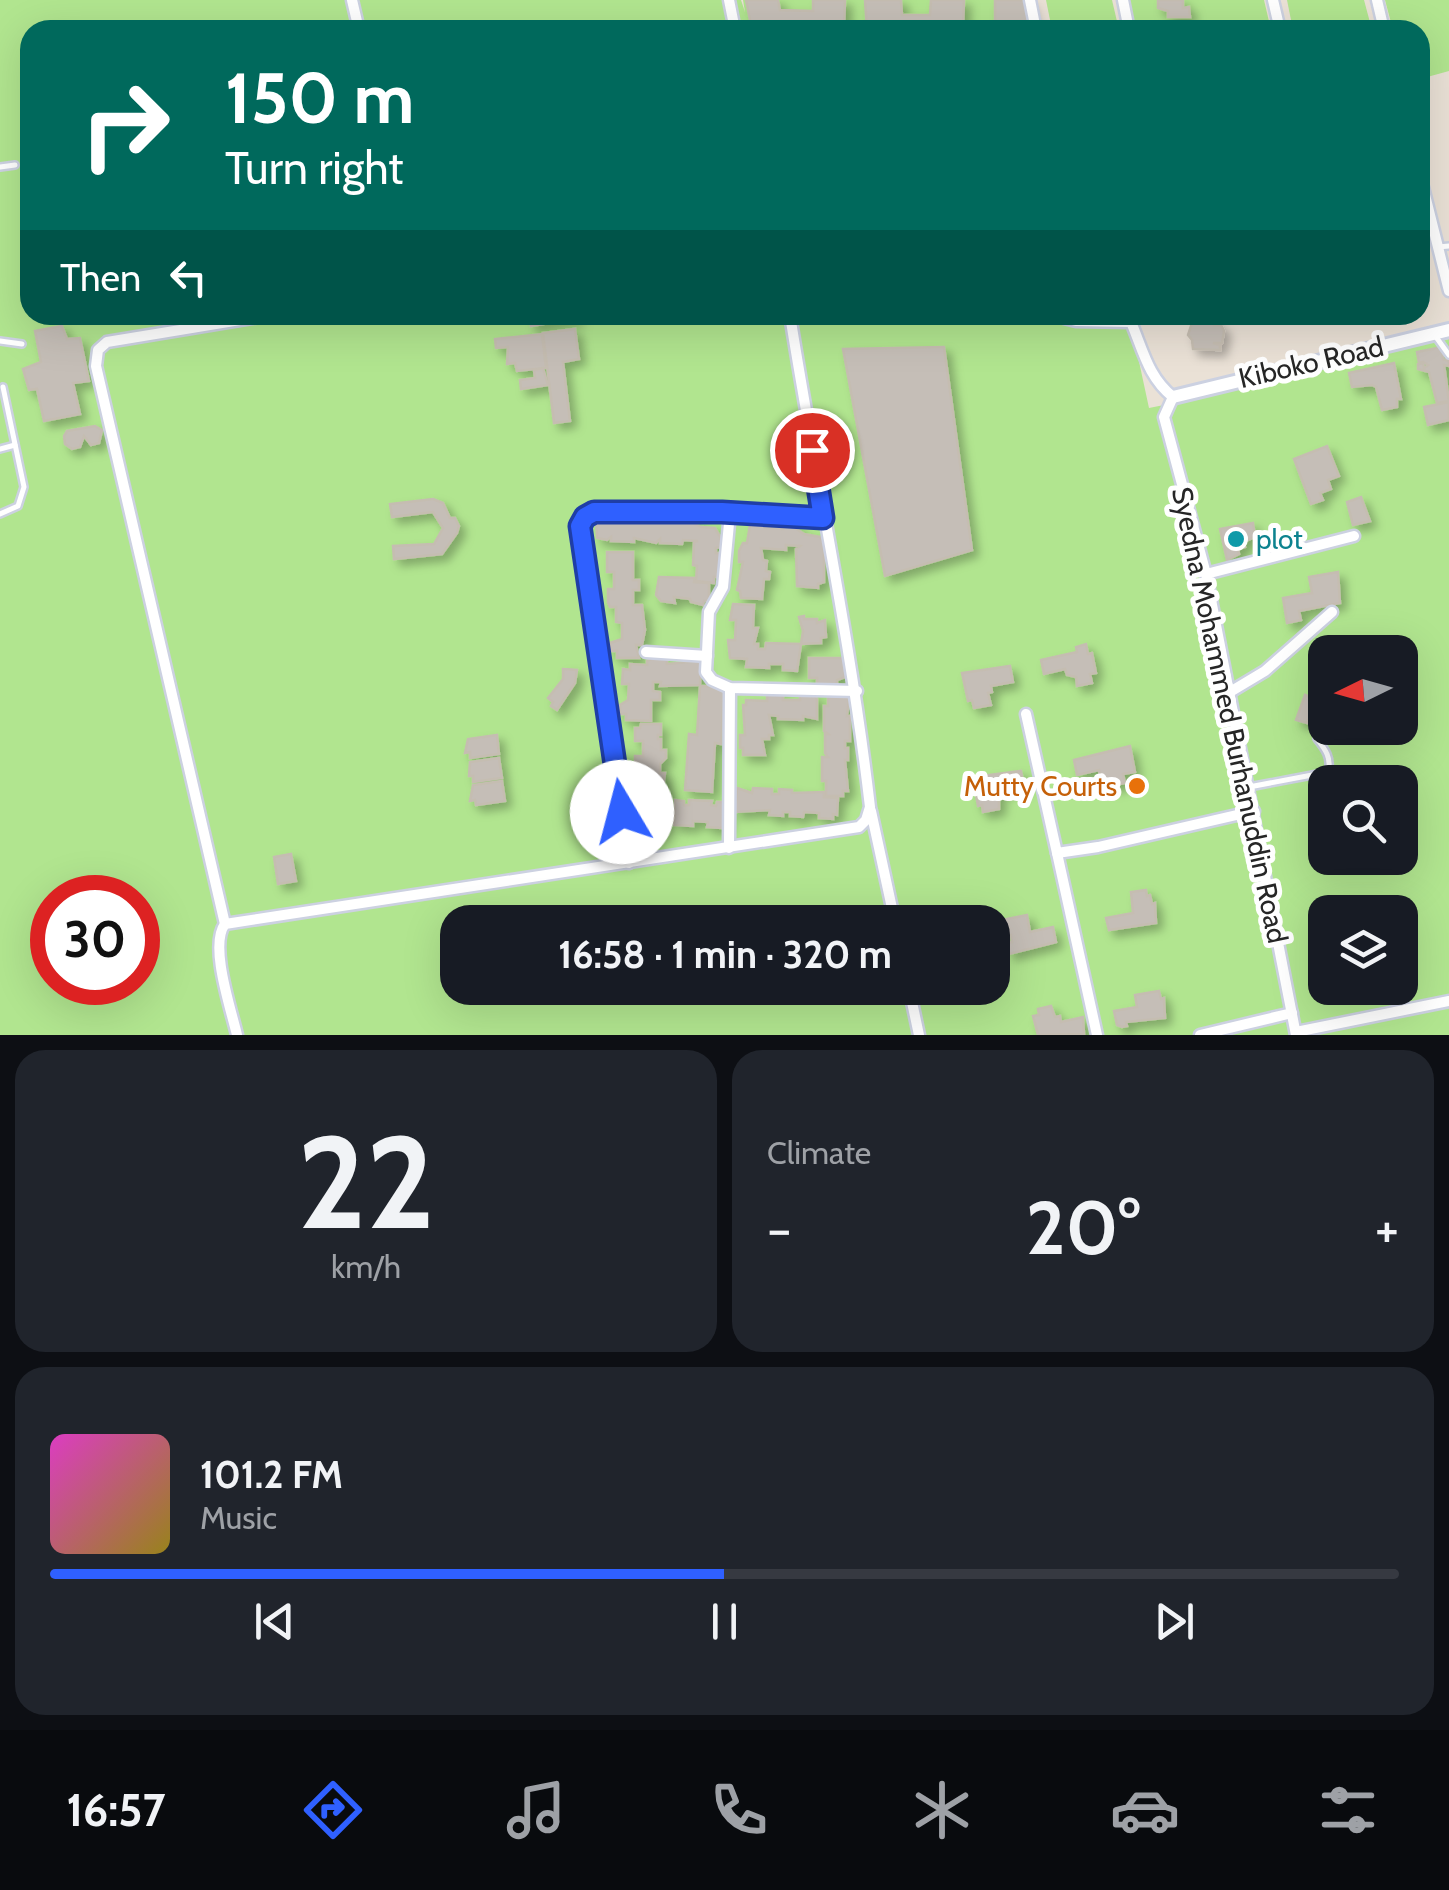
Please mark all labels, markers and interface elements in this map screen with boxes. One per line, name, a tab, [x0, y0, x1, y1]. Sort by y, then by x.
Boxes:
text: 150 m	[225, 55, 414, 141]
icon: right	[60, 60, 190, 190]
text: Turn right	[225, 141, 404, 195]
icon: left	[161, 250, 216, 305]
text: Then	[60, 254, 141, 301]
street label: Kiboko Road	[1235, 329, 1387, 395]
pin	[770, 408, 855, 493]
icon: arrive	[785, 423, 840, 478]
street label: Syedna Mohammed Burhanuddin Road	[1165, 484, 1295, 946]
place label: plot	[1256, 522, 1303, 556]
marker: plot	[1225, 528, 1247, 550]
north arrow	[1308, 635, 1418, 745]
map controls	[1308, 635, 1418, 1005]
position arrow	[570, 760, 674, 864]
button: search	[1308, 765, 1418, 875]
place label: Mutty Courts	[964, 769, 1117, 803]
marker: Mutty Courts	[1126, 775, 1148, 797]
speed limit sign: 30	[30, 875, 160, 1005]
button: layers	[1308, 895, 1418, 1005]
text: 16:58 · 1 min · 320 m	[558, 931, 892, 978]
text: 22	[297, 1103, 435, 1261]
text: Climate	[767, 1133, 871, 1172]
text: 20°	[1026, 1182, 1140, 1273]
text: −	[767, 1195, 791, 1262]
text: +	[1375, 1195, 1399, 1262]
text: km/h	[331, 1247, 401, 1286]
text: 101.2 FM	[200, 1451, 343, 1498]
text: Music	[200, 1498, 277, 1537]
icon: previous	[247, 1594, 302, 1649]
icon: pause	[697, 1594, 752, 1649]
icon: next	[1147, 1594, 1202, 1649]
icon: directions	[298, 1775, 368, 1845]
icon: music	[501, 1775, 571, 1845]
icon: phone	[704, 1775, 774, 1845]
icon: climate	[907, 1775, 977, 1845]
icon: car	[1110, 1775, 1180, 1845]
icon: filters	[1313, 1775, 1383, 1845]
text: 16:57	[66, 1783, 165, 1837]

